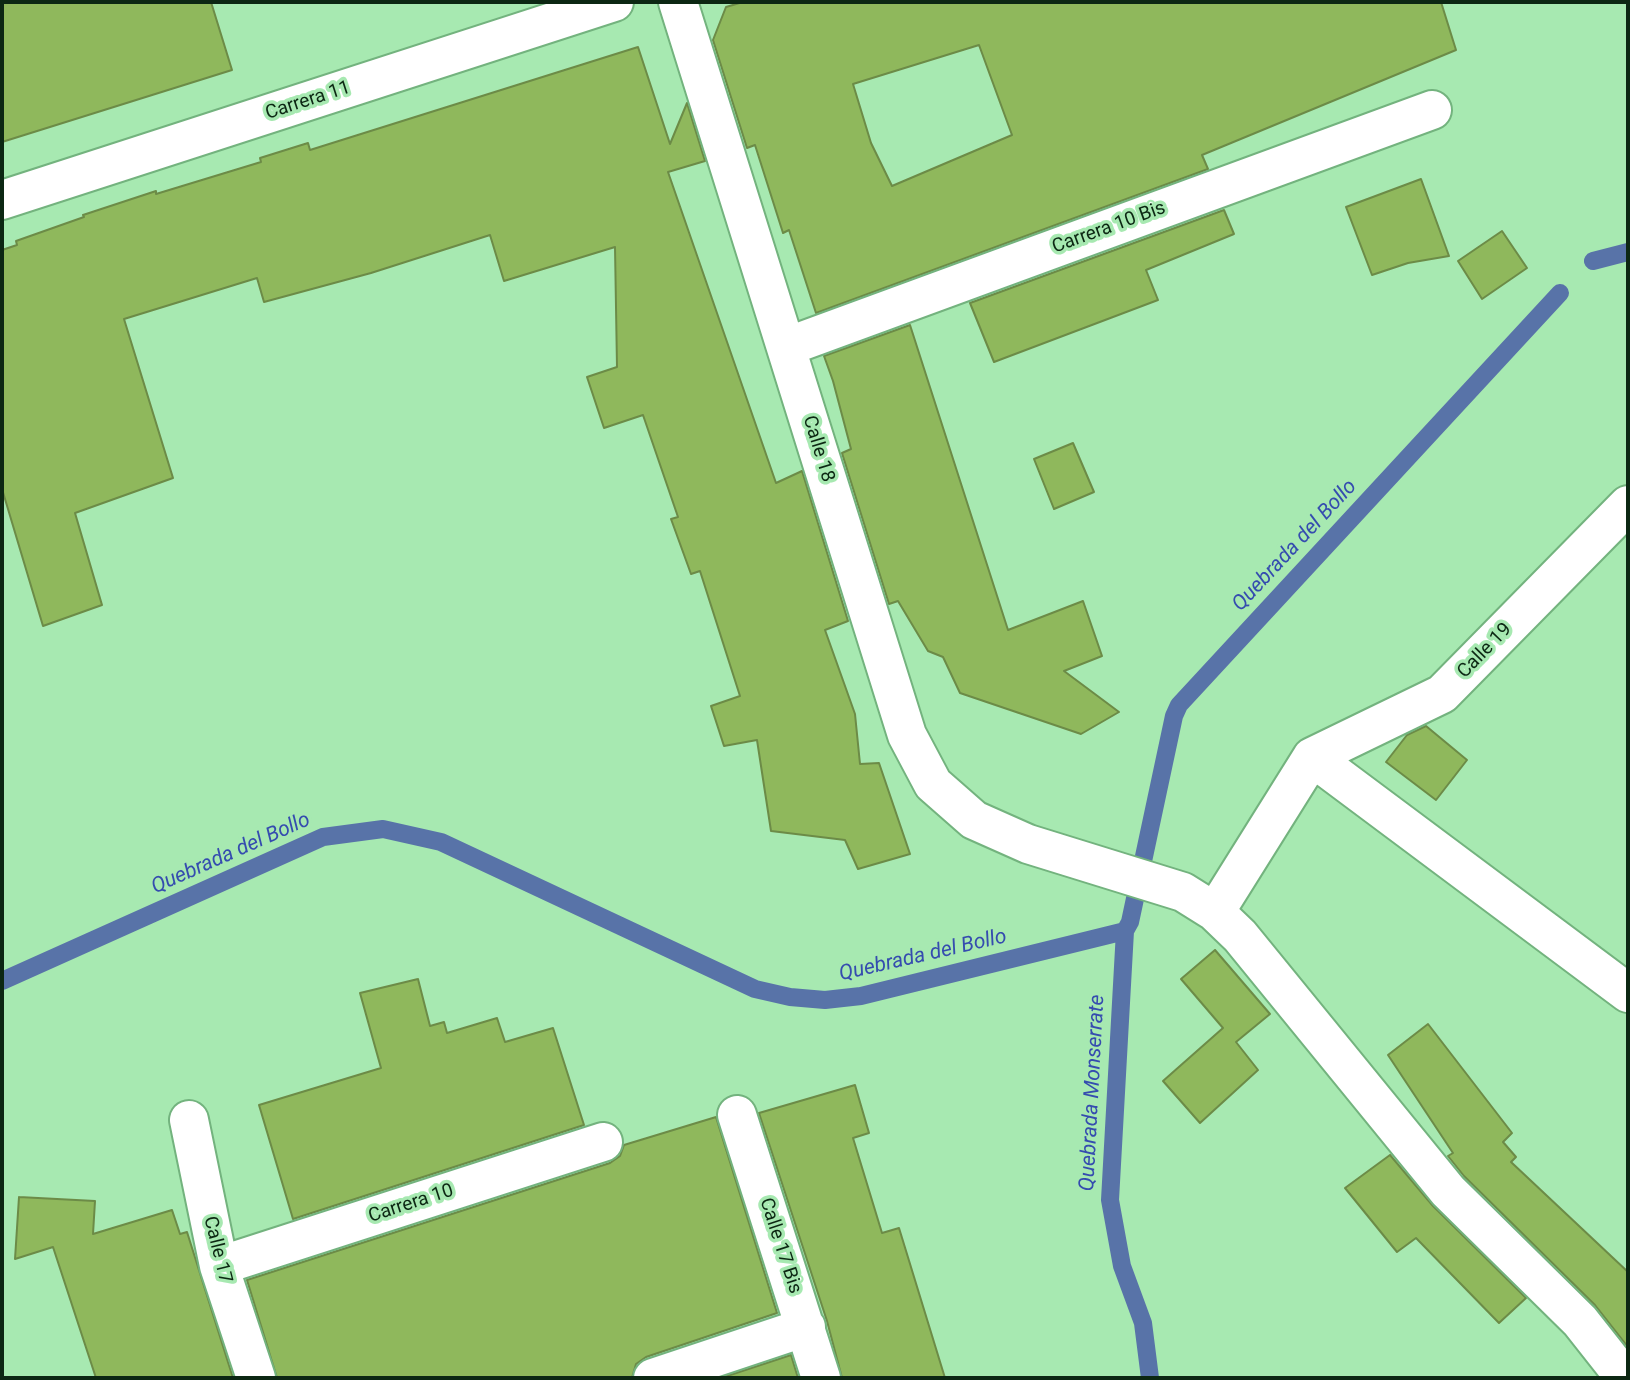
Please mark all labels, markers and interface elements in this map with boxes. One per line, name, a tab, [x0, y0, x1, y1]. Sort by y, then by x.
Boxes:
street label: Carrera 11	[263, 77, 353, 125]
street label: Carrera 10 Bis	[1049, 197, 1169, 259]
street label: Calle 18	[797, 413, 839, 485]
water label: Quebrada del Bollo	[1227, 475, 1363, 617]
street label: Calle 19	[1453, 619, 1517, 683]
water label: Quebrada del Bollo	[148, 808, 314, 900]
water label: Quebrada del Bollo	[837, 924, 1009, 988]
water label: Quebrada Monserrate	[1075, 994, 1111, 1192]
street label: Carrera 10	[366, 1180, 456, 1228]
street label: Calle 17 Bis	[754, 1195, 806, 1297]
street label: Calle 17	[198, 1214, 236, 1286]

